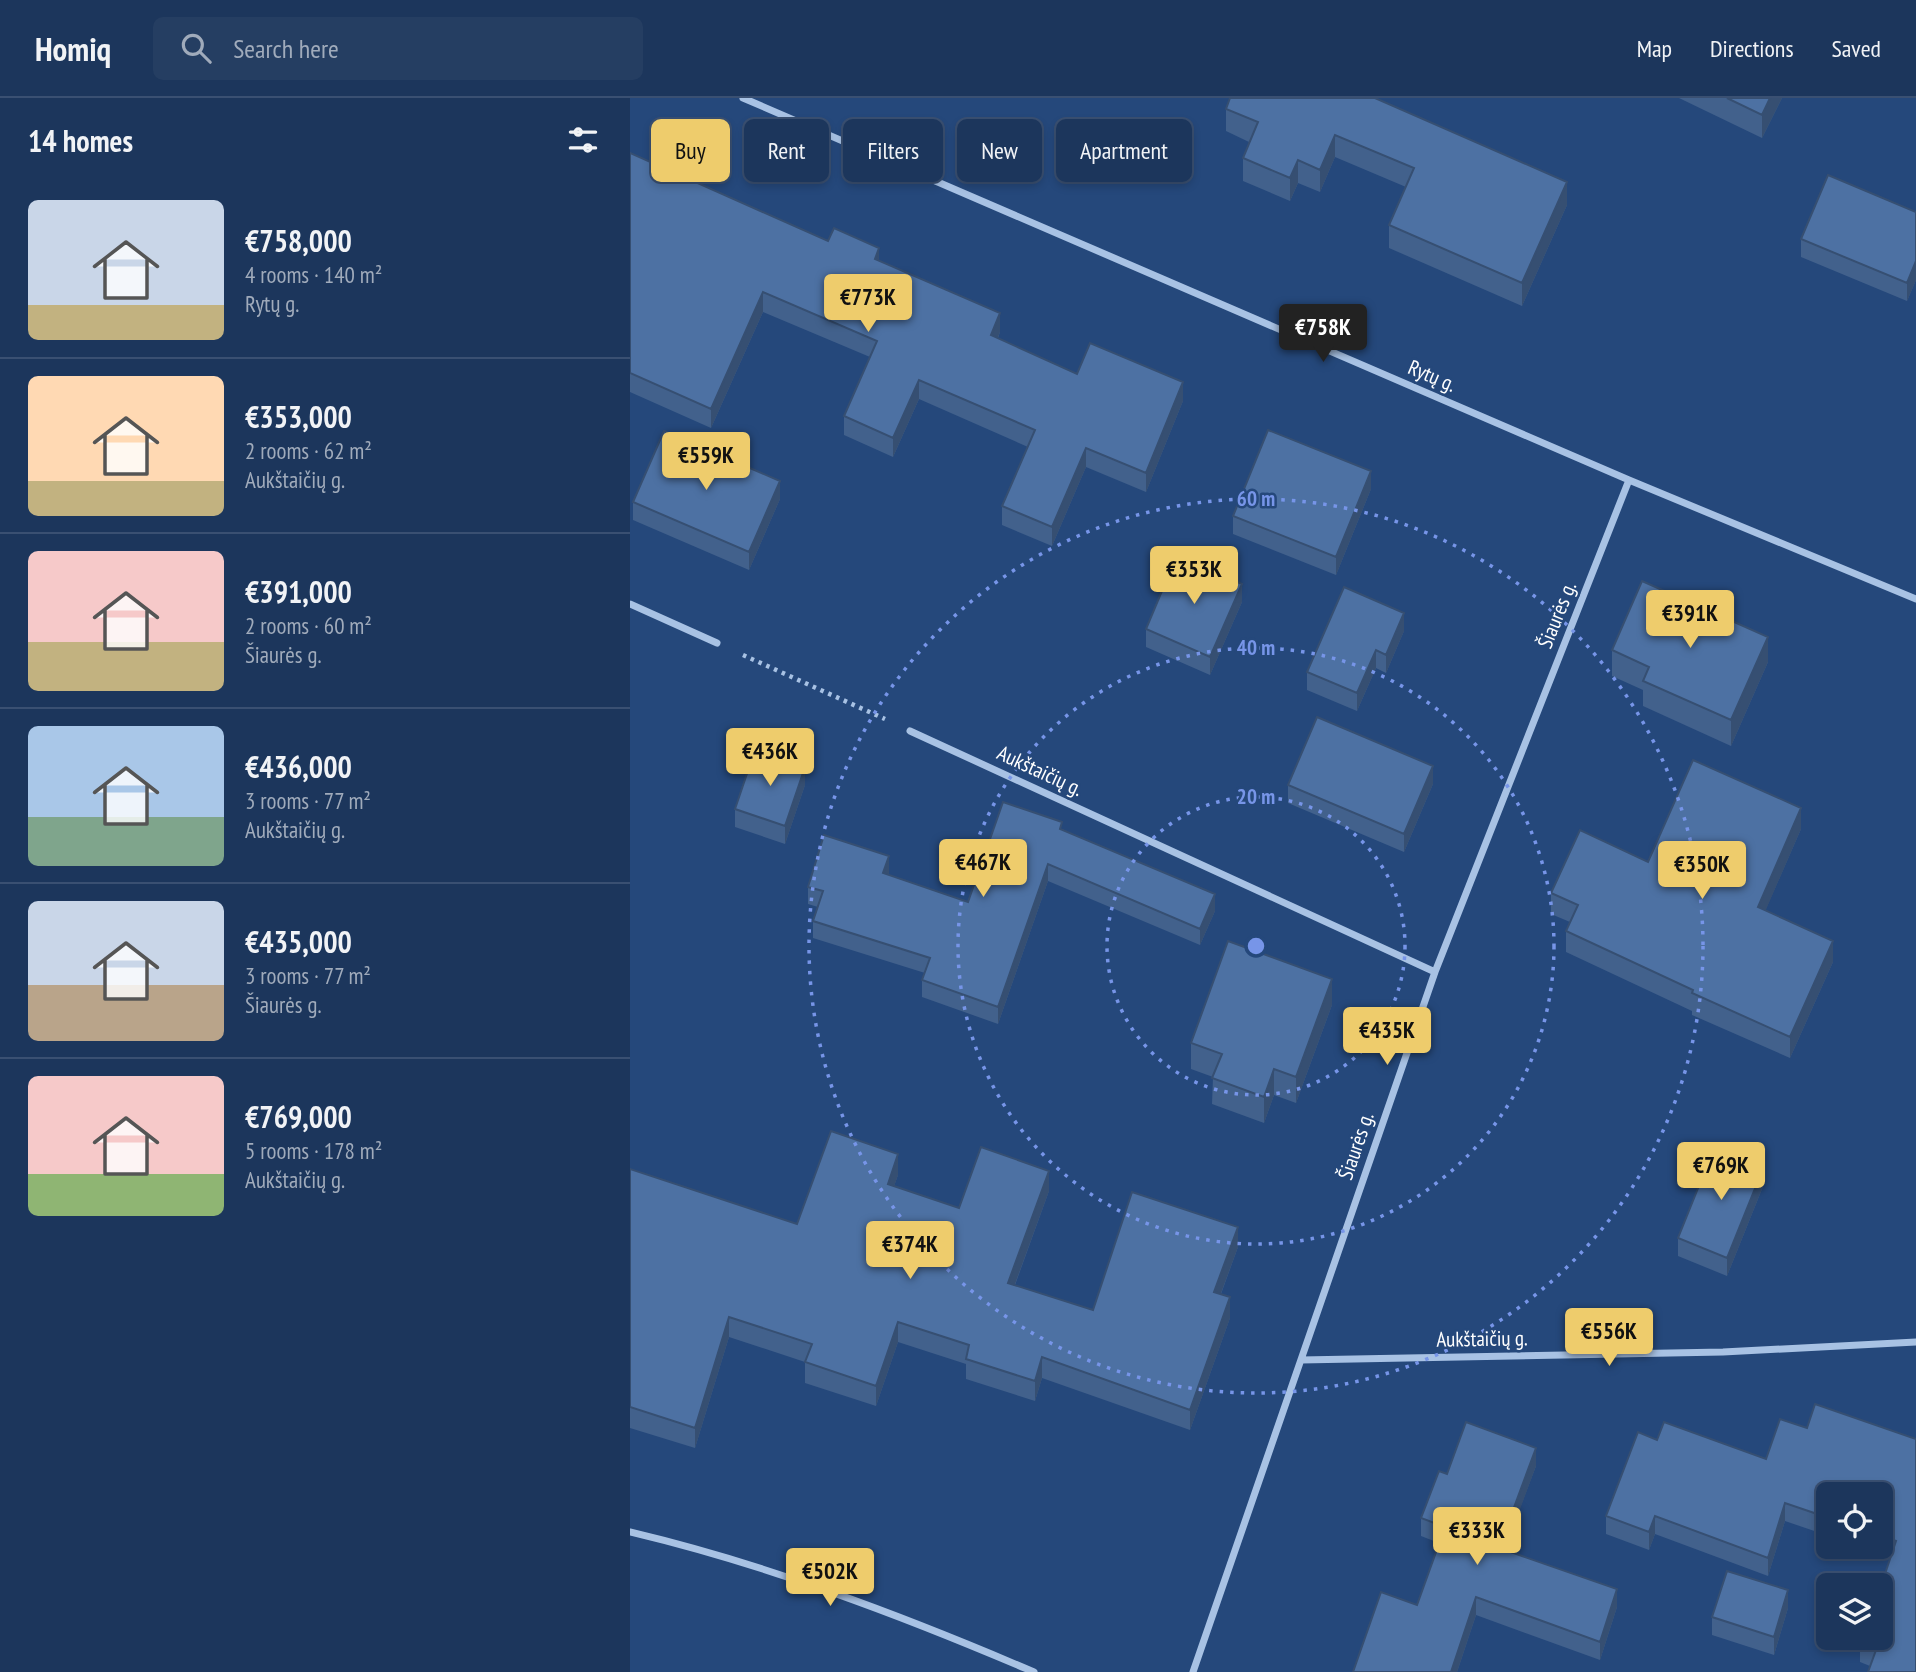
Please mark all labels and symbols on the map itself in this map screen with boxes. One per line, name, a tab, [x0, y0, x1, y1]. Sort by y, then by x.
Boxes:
pin: €773K	[819, 274, 917, 334]
pin: €758K	[1274, 304, 1372, 364]
street label: Rytų g.	[1404, 353, 1460, 398]
pin: €559K	[657, 432, 755, 492]
text: 60 m	[1237, 485, 1275, 512]
pin: €353K	[1145, 546, 1243, 606]
street label: Šiaurės g.	[1531, 577, 1582, 652]
pin: €391K	[1641, 590, 1739, 650]
text: 40 m	[1237, 634, 1275, 661]
pin: €436K	[721, 728, 819, 788]
street label: Aukštaičių g.	[993, 739, 1087, 802]
text: 20 m	[1237, 783, 1275, 810]
pin: €467K	[934, 840, 1032, 899]
pin: €350K	[1653, 842, 1751, 901]
centre of rings	[1244, 934, 1268, 958]
pin: €435K	[1338, 1007, 1436, 1067]
street label: Šiaurės g.	[1331, 1108, 1380, 1183]
pin: €769K	[1672, 1142, 1770, 1202]
pin: €374K	[861, 1222, 959, 1281]
pin: €556K	[1560, 1308, 1658, 1368]
street label: Aukštaičių g.	[1436, 1324, 1528, 1353]
pin: €333K	[1428, 1508, 1526, 1567]
pin: €502K	[781, 1548, 879, 1608]

